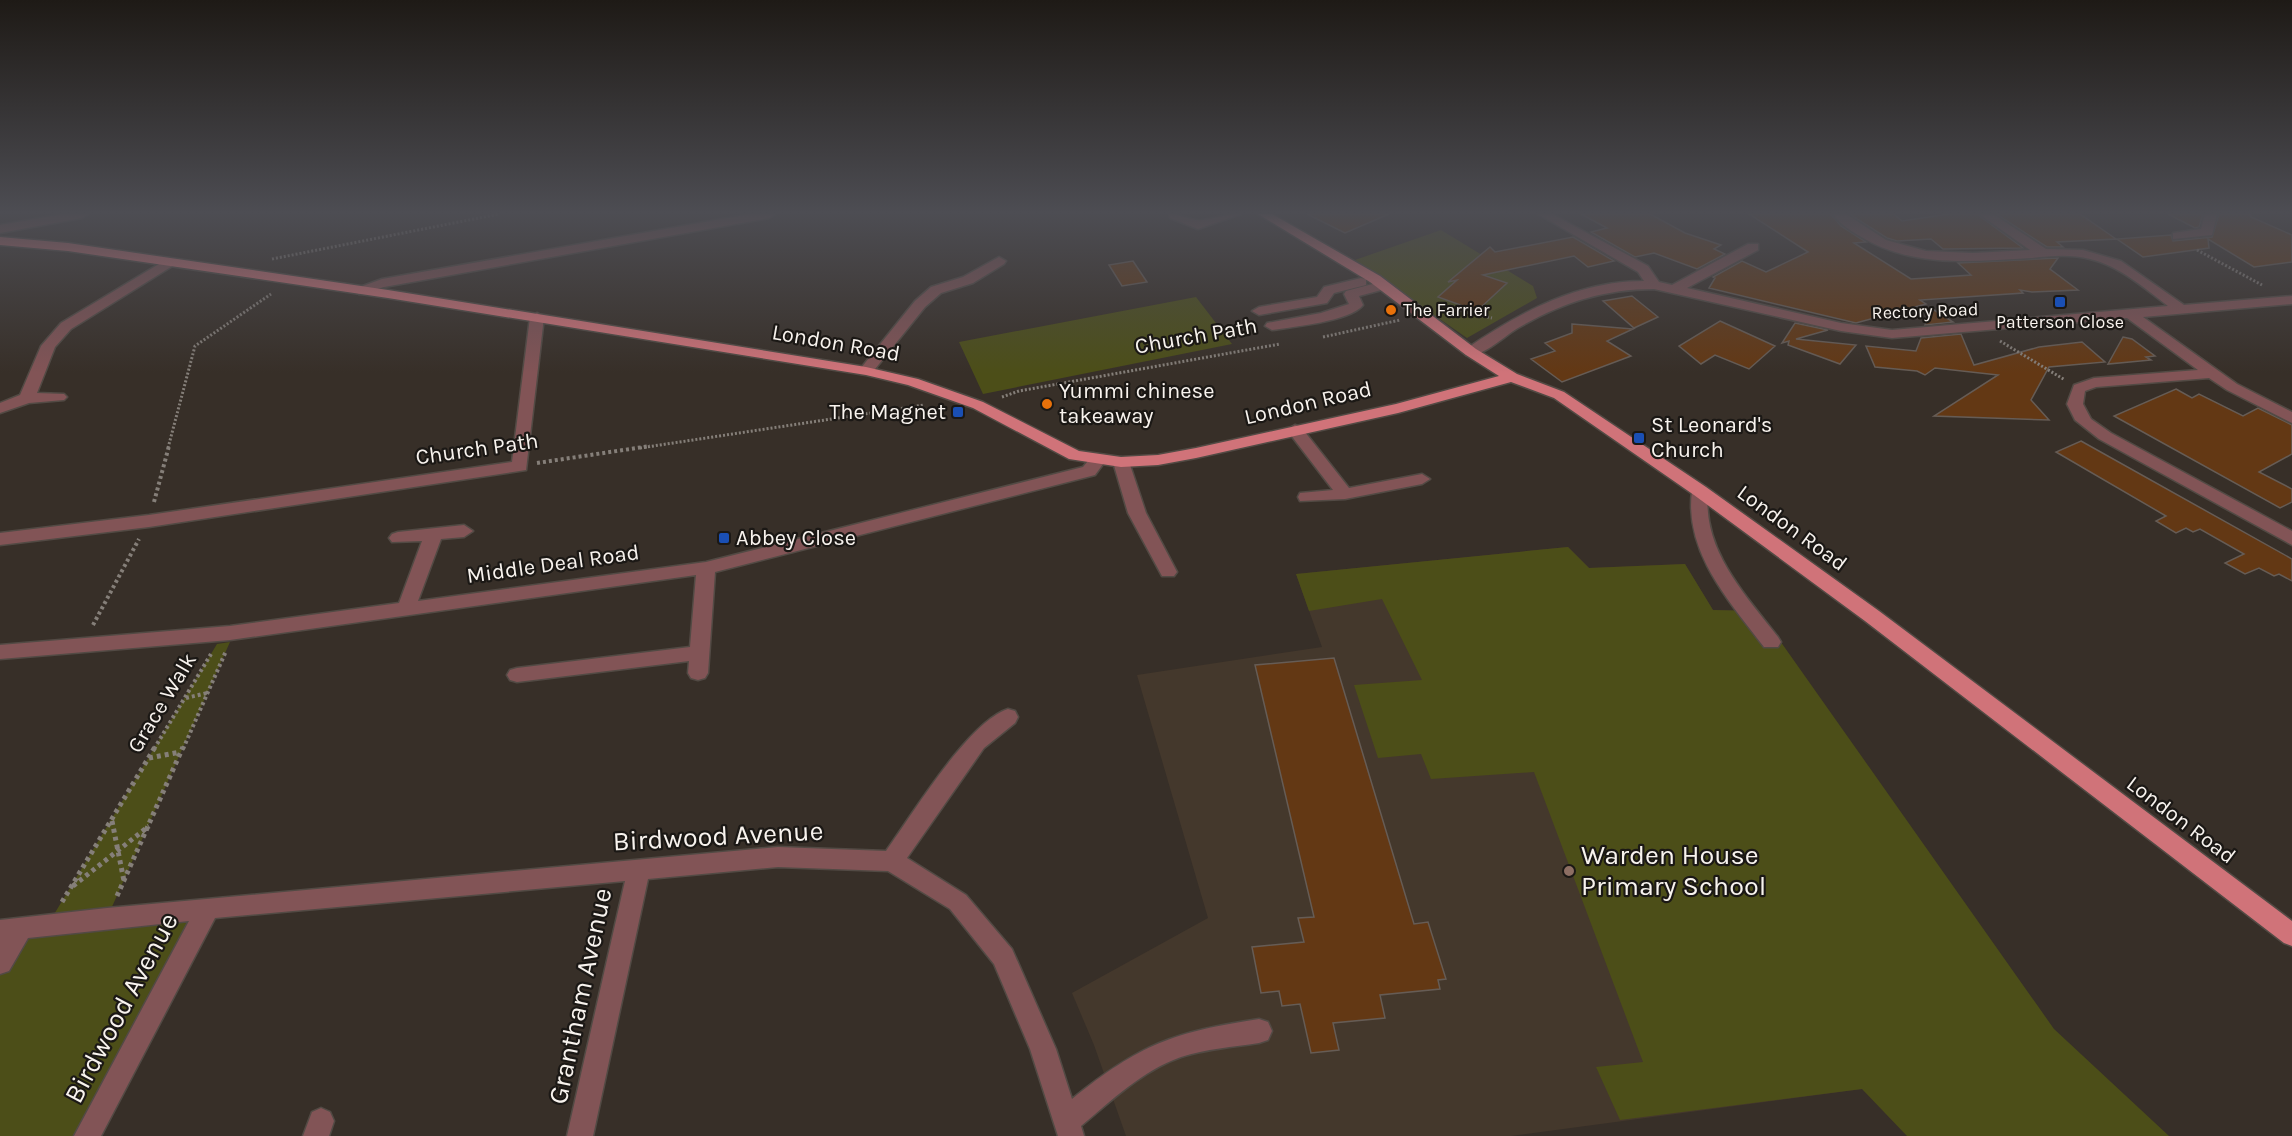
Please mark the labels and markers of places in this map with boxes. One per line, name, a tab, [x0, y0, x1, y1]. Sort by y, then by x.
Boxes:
marker: Patterson Close	[2053, 295, 2067, 309]
place label: The Farrier	[1403, 299, 1490, 321]
marker: The Farrier	[1384, 303, 1398, 317]
place label: Patterson Close	[1996, 311, 2124, 333]
place label: Yummi chinese takeaway	[1059, 378, 1214, 429]
marker: Yummi chinese takeaway	[1040, 397, 1054, 411]
place label: The Magnet	[829, 399, 946, 425]
marker: The Magnet	[951, 405, 965, 419]
place label: St Leonard's Church	[1651, 412, 1772, 463]
marker: St Leonard's Church	[1632, 431, 1646, 445]
place label: Abbey Close	[736, 525, 856, 551]
marker: Abbey Close	[717, 531, 731, 545]
place label: Warden House Primary School	[1581, 839, 1766, 902]
marker: Warden House Primary School	[1562, 864, 1576, 878]

